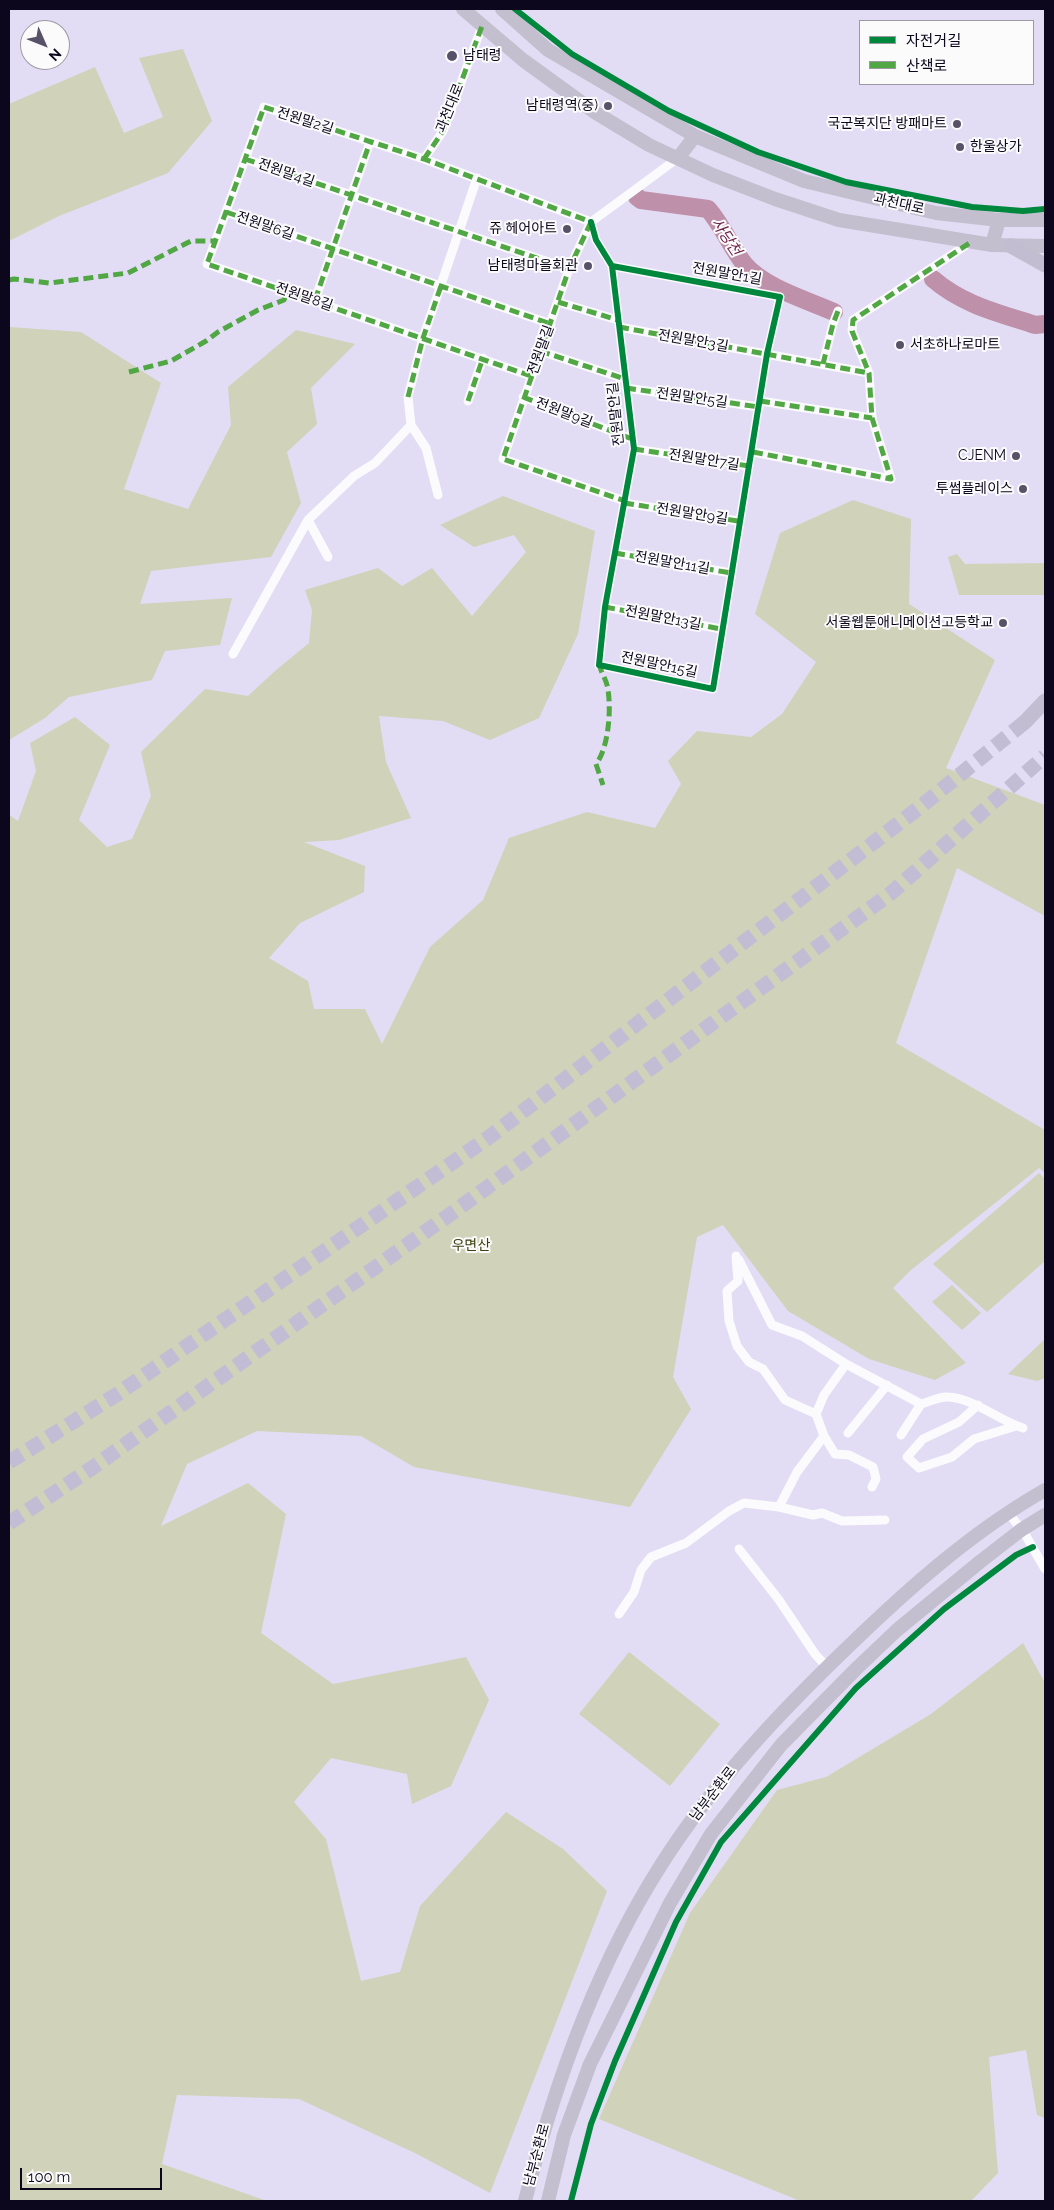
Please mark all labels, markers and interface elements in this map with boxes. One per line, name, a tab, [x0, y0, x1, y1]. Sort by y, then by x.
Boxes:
north arrow	[20, 20, 70, 70]
legend	[859, 20, 1034, 85]
text: 자전거길	[906, 32, 961, 50]
text: N	[46, 45, 65, 64]
place label: 남태령	[463, 48, 502, 64]
marker: 남태령	[445, 49, 459, 63]
text: 산책로	[906, 57, 947, 75]
street label: 과천대로	[433, 81, 467, 135]
place label: 남태령역(중)	[526, 98, 598, 114]
marker: 남태령역(중)	[602, 100, 614, 112]
street label: 전원말2길	[274, 104, 336, 138]
place label: 국군복지단 방패마트	[828, 116, 947, 132]
marker: 국군복지단 방패마트	[951, 118, 963, 130]
place label: 한울상가	[970, 139, 1022, 155]
marker: 한울상가	[954, 141, 966, 153]
street label: 전원말4길	[255, 155, 317, 191]
street label: 과천대로	[872, 190, 926, 218]
street label: 전원말6길	[234, 208, 296, 244]
water label: 사당천	[707, 215, 745, 259]
place label: 쥬 헤어아트	[489, 221, 557, 237]
marker: 쥬 헤어아트	[561, 223, 573, 235]
place label: 남태령마을회관	[488, 258, 578, 274]
marker: 남태령마을회관	[582, 260, 594, 272]
street label: 전원말안1길	[691, 260, 763, 288]
street label: 전원말8길	[273, 279, 335, 315]
street label: 전원말길	[524, 323, 558, 377]
street label: 전원말안3길	[656, 326, 730, 356]
place label: 서초하나로마트	[910, 337, 1000, 353]
marker: 서초하나로마트	[894, 339, 906, 351]
street label: 전원말안길	[604, 381, 628, 447]
street label: 전원말안5길	[655, 385, 729, 411]
street label: 전원말9길	[533, 394, 595, 432]
street label: 전원말안7길	[667, 446, 741, 474]
place label: CJENM	[958, 448, 1006, 464]
marker: CJENM	[1010, 450, 1022, 462]
place label: 투썸플레이스	[936, 481, 1013, 497]
marker: 투썸플레이스	[1017, 483, 1029, 495]
street label: 전원말안9길	[655, 500, 729, 528]
street label: 전원말안11길	[633, 548, 711, 578]
street label: 전원말안13길	[623, 602, 703, 634]
place label: 서울웹툰애니메이션고등학교	[826, 615, 993, 631]
marker: 서울웹툰애니메이션고등학교	[997, 617, 1009, 629]
street label: 전원말안15길	[619, 649, 699, 681]
park label: 우면산	[452, 1238, 490, 1254]
street label: 남부순환로	[687, 1763, 739, 1825]
street label: 남부순환로	[521, 2122, 553, 2188]
scale bar	[22, 2158, 165, 2190]
text: 100 m	[28, 2168, 70, 2186]

